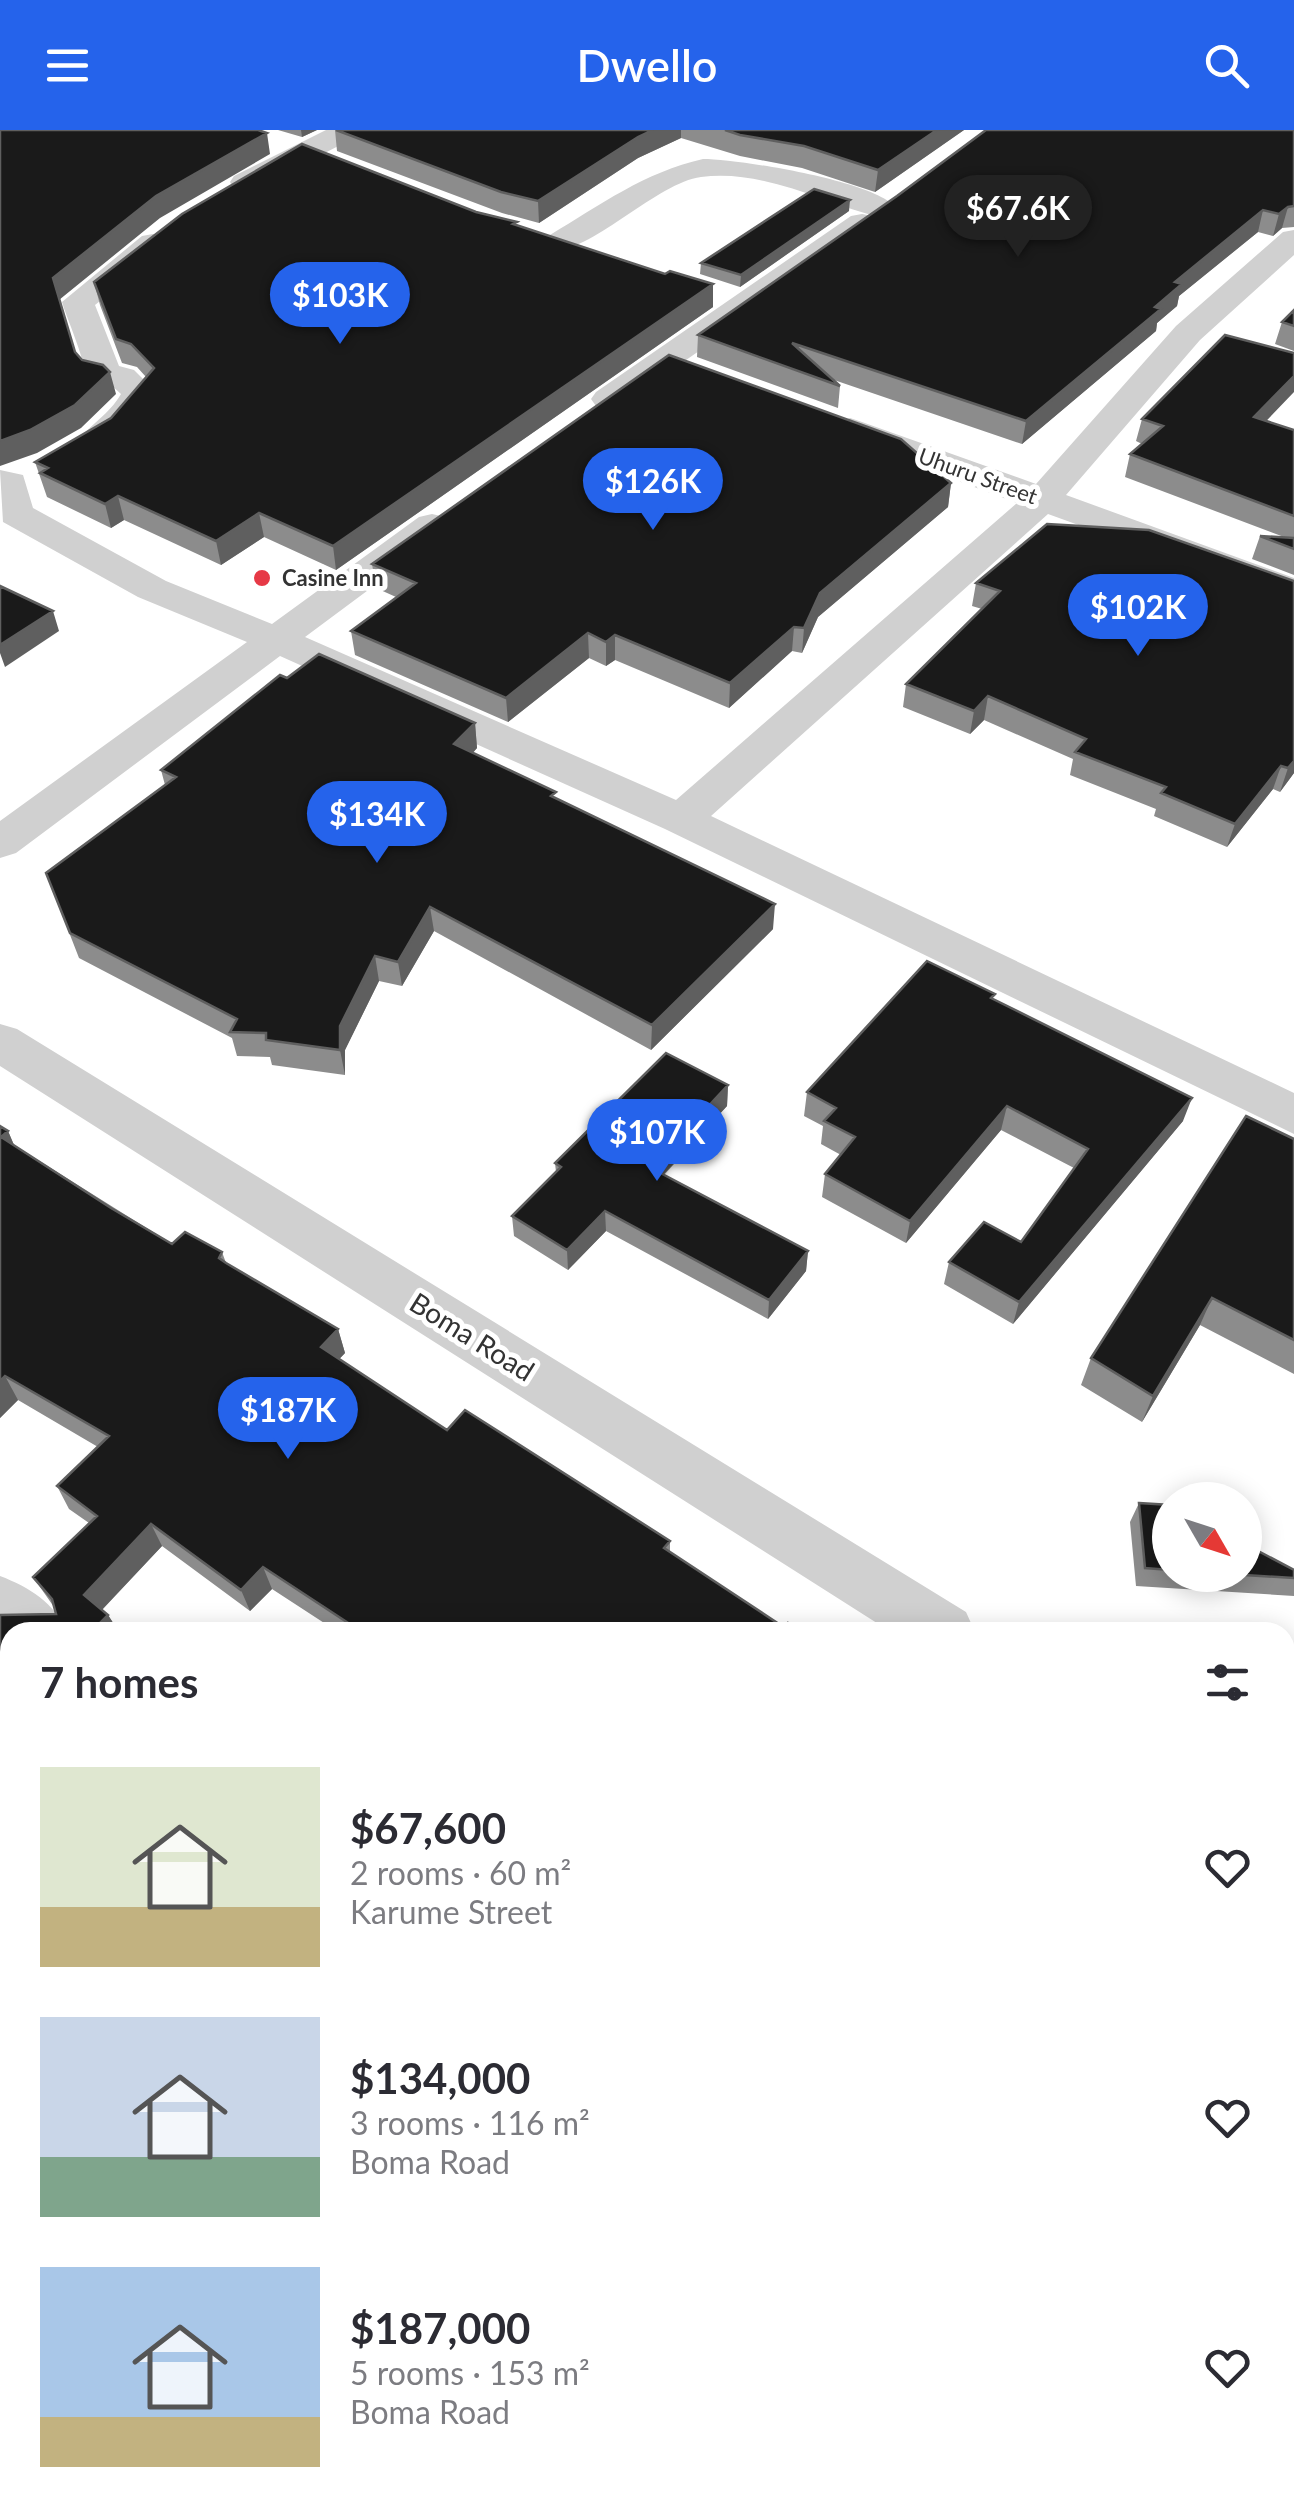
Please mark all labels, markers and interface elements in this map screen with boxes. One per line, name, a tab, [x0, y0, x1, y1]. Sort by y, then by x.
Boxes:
icon: menu	[40, 38, 95, 93]
text: Dwello	[576, 38, 718, 92]
icon: search	[1199, 38, 1254, 93]
pin: $67.6K	[937, 175, 1099, 260]
text: $67.6K	[966, 188, 1070, 227]
pin: $103K	[270, 262, 410, 347]
text: $103K	[292, 275, 388, 314]
street label: Uhuru Street	[915, 442, 1041, 510]
pin: $126K	[583, 448, 723, 533]
text: $126K	[605, 461, 701, 500]
place label: Casine Inn	[282, 564, 384, 591]
marker: Casine Inn	[251, 567, 273, 589]
pin: $102K	[1068, 574, 1208, 659]
text: $102K	[1090, 587, 1186, 626]
pin: $134K	[307, 781, 447, 866]
text: $134K	[329, 794, 425, 833]
pin: $107K	[587, 1099, 727, 1184]
text: $107K	[609, 1112, 705, 1151]
street label: Boma Road	[404, 1285, 541, 1388]
pin: $187K	[218, 1377, 358, 1462]
text: $187K	[240, 1390, 336, 1429]
north arrow	[1152, 1482, 1262, 1592]
map controls	[1152, 1482, 1262, 1592]
icon: filters	[1200, 1655, 1255, 1710]
text: 7 homes	[40, 1657, 198, 1707]
text: $67,600	[350, 1803, 506, 1853]
icon: home	[120, 1807, 240, 1927]
icon: heart	[1200, 1840, 1255, 1895]
text: 2 rooms · 60 m²	[350, 1853, 571, 1892]
text: Karume Street	[350, 1892, 552, 1931]
text: $134,000	[350, 2053, 530, 2103]
icon: home	[120, 2057, 240, 2177]
icon: heart	[1200, 2090, 1255, 2145]
text: 3 rooms · 116 m²	[350, 2103, 590, 2142]
text: Boma Road	[350, 2142, 510, 2181]
text: $187,000	[350, 2303, 530, 2353]
icon: home	[120, 2307, 240, 2427]
icon: heart	[1200, 2340, 1255, 2395]
text: 5 rooms · 153 m²	[350, 2353, 590, 2392]
text: Boma Road	[350, 2392, 510, 2431]

